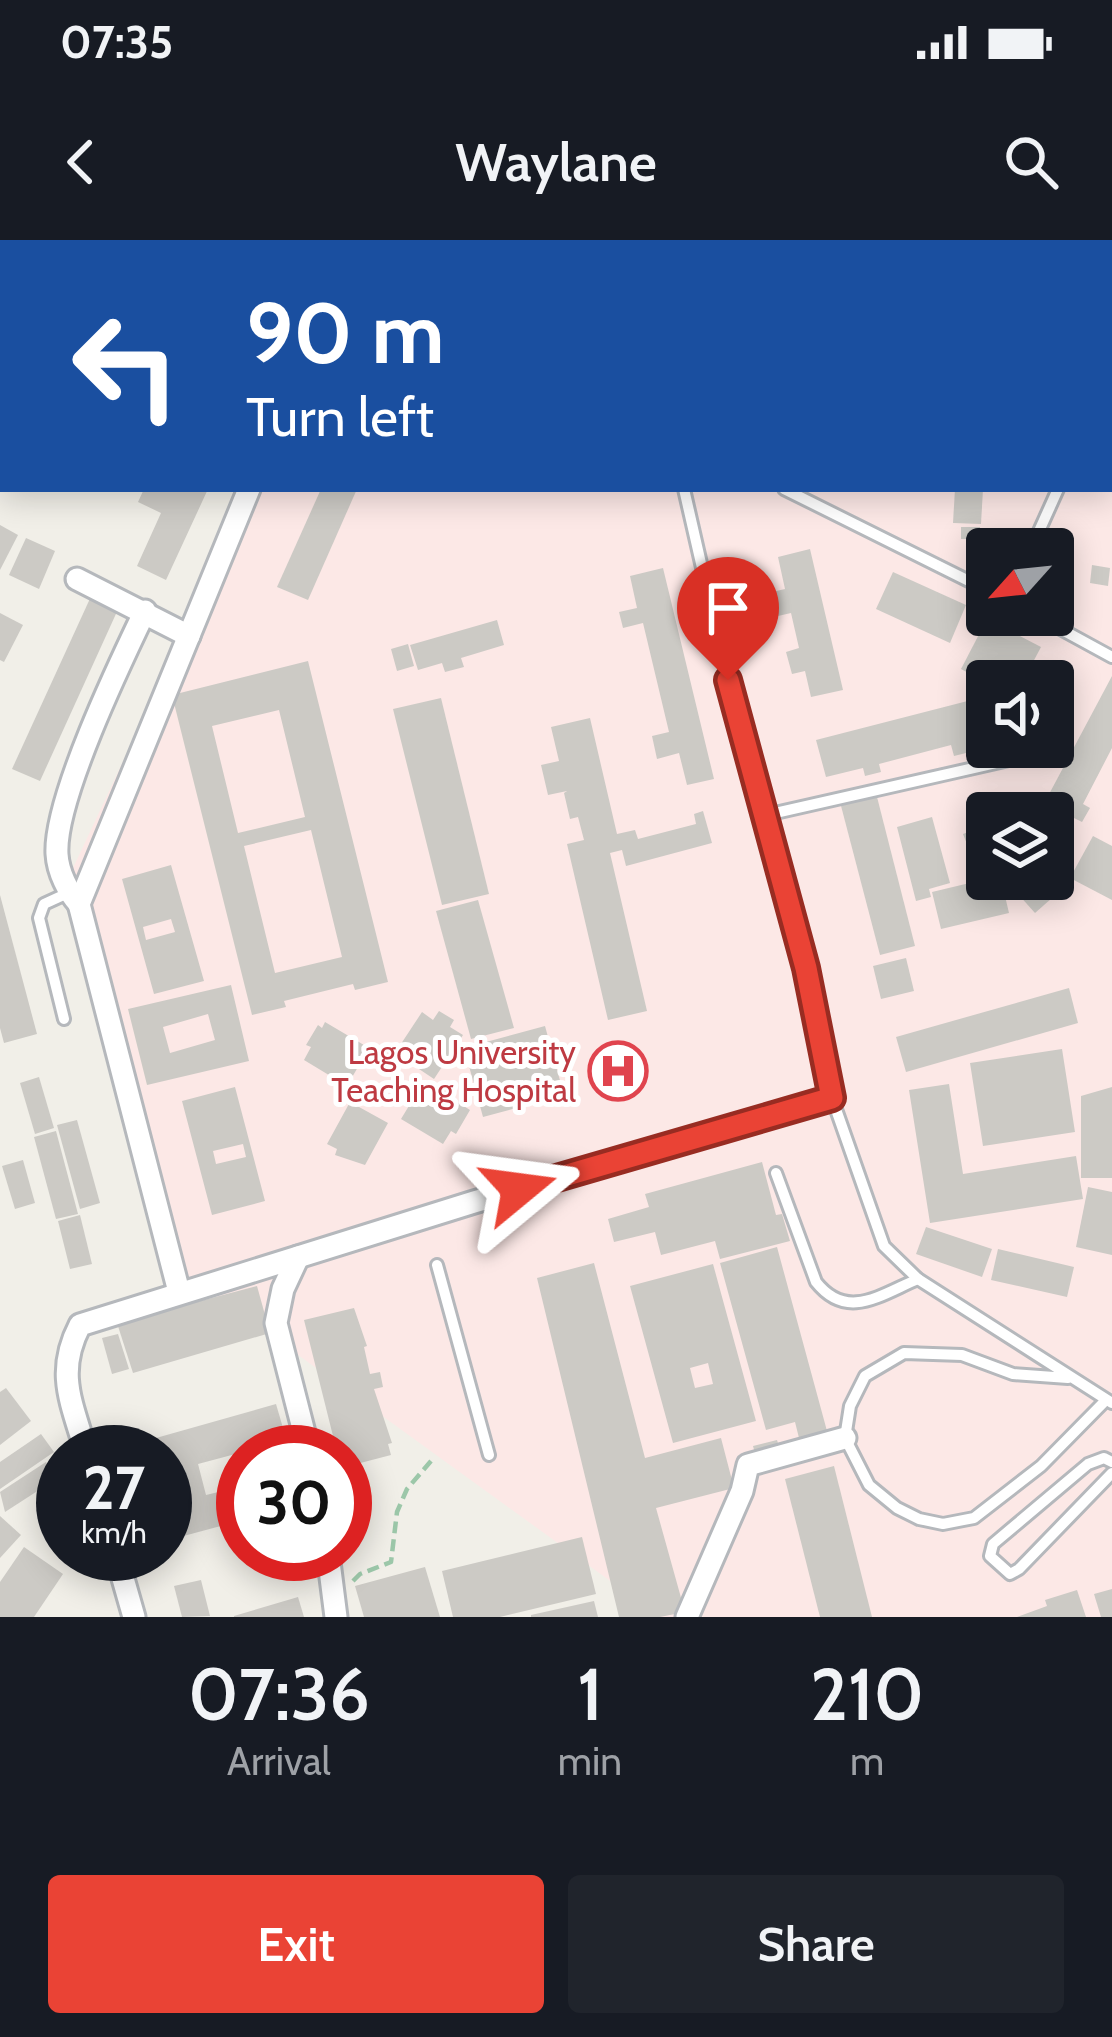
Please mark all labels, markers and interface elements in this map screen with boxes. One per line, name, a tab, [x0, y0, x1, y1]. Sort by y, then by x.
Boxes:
text: 07:35	[60, 15, 173, 69]
icon: back	[48, 129, 114, 195]
text: Waylane	[455, 129, 657, 195]
icon: search	[998, 129, 1064, 195]
text: 90 m	[246, 282, 444, 384]
icon: left	[48, 288, 204, 444]
text: Turn left	[246, 384, 434, 450]
north arrow	[966, 528, 1074, 636]
map controls	[966, 528, 1074, 900]
pin	[677, 557, 779, 680]
icon: arrive	[695, 575, 761, 641]
button: sound	[966, 660, 1074, 768]
button: layers	[966, 792, 1074, 900]
place label: Lagos University Teaching Hospital	[331, 1032, 576, 1110]
hospital icon: Lagos University Teaching Hospital	[587, 1040, 649, 1102]
position arrow	[456, 1126, 582, 1252]
speed limit sign: 30	[216, 1425, 372, 1581]
text: 27	[83, 1451, 145, 1524]
text: km/h	[81, 1514, 147, 1551]
text: 07:36	[188, 1651, 370, 1738]
text: 1	[577, 1651, 603, 1738]
text: 210	[810, 1651, 924, 1738]
text: Arrival	[227, 1737, 331, 1785]
text: min	[558, 1737, 622, 1785]
text: m	[850, 1737, 884, 1785]
button: Exit	[48, 1875, 544, 2013]
button: Share	[568, 1875, 1064, 2013]

